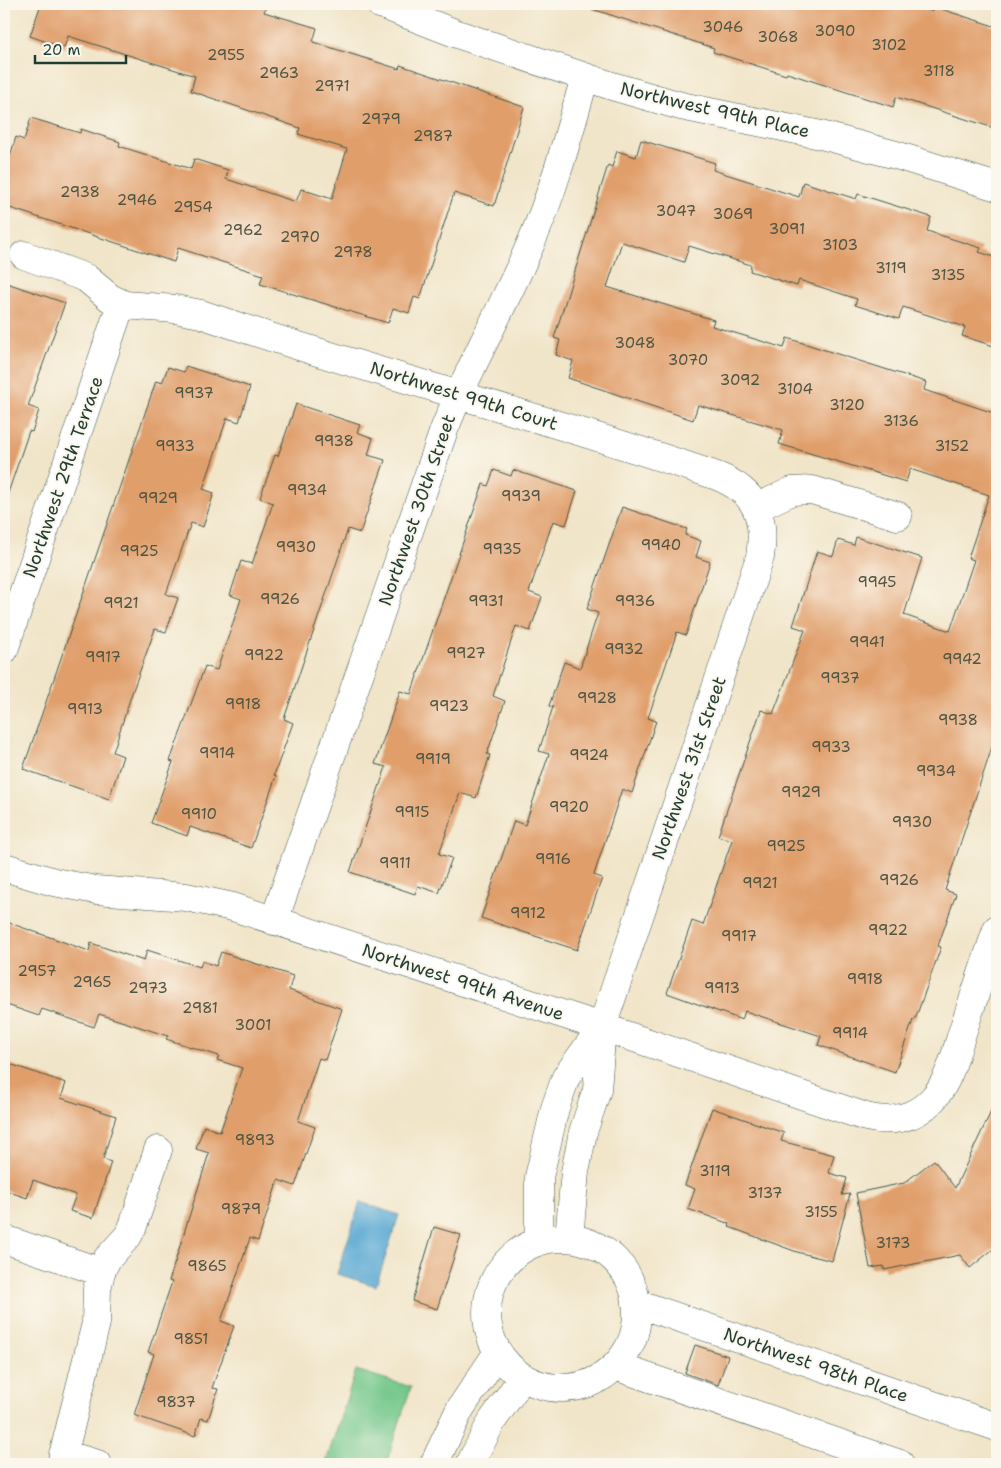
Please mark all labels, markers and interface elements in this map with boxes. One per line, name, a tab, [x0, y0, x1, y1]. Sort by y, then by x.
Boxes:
house number: 3046	[703, 17, 744, 37]
house number: 3090	[814, 21, 856, 41]
house number: 3068	[758, 27, 798, 47]
scale bar	[35, 32, 126, 64]
house number: 3102	[871, 35, 907, 55]
text: 20 m	[42, 40, 81, 60]
house number: 2955	[207, 45, 245, 65]
house number: 3118	[923, 61, 955, 81]
house number: 2963	[259, 63, 299, 83]
house number: 2971	[314, 76, 350, 96]
street label: Northwest 99th Place	[618, 77, 812, 143]
house number: 2979	[361, 109, 401, 129]
house number: 2987	[413, 126, 453, 146]
house number: 2938	[60, 182, 100, 202]
house number: 2946	[117, 190, 157, 210]
house number: 2954	[173, 197, 213, 217]
house number: 3047	[656, 201, 696, 221]
house number: 3069	[713, 204, 753, 224]
house number: 3091	[769, 219, 805, 239]
house number: 2962	[223, 220, 263, 240]
house number: 2970	[280, 227, 320, 247]
house number: 3103	[822, 235, 858, 255]
house number: 2978	[333, 242, 373, 262]
house number: 3119	[875, 258, 907, 278]
house number: 3135	[931, 265, 965, 285]
house number: 3048	[615, 333, 655, 353]
house number: 3070	[668, 350, 708, 370]
street label: Northwest 99th Court	[367, 356, 561, 436]
house number: 3092	[720, 370, 760, 390]
street label: Northwest 29th Terrace	[17, 373, 109, 581]
house number: 3104	[777, 379, 813, 399]
house number: 9937	[174, 383, 214, 403]
house number: 3120	[829, 395, 865, 415]
street label: Northwest 30th Street	[373, 411, 461, 609]
house number: 3136	[883, 411, 919, 431]
house number: 9938	[314, 431, 354, 451]
house number: 9933	[155, 436, 195, 456]
house number: 3152	[935, 436, 969, 456]
house number: 9934	[287, 480, 327, 500]
house number: 9939	[501, 486, 541, 506]
house number: 9929	[138, 488, 178, 508]
house number: 9940	[641, 535, 681, 555]
house number: 9930	[276, 537, 316, 557]
house number: 9935	[483, 539, 521, 559]
house number: 9925	[119, 541, 159, 561]
house number: 9945	[857, 572, 897, 592]
house number: 9926	[260, 589, 300, 609]
house number: 9931	[468, 591, 504, 611]
house number: 9936	[615, 591, 655, 611]
house number: 9921	[103, 593, 139, 613]
house number: 9941	[849, 632, 885, 652]
house number: 9932	[604, 639, 644, 659]
house number: 9927	[446, 643, 486, 663]
house number: 9922	[244, 645, 284, 665]
house number: 9917	[85, 647, 121, 667]
house number: 9942	[942, 649, 982, 669]
house number: 9937	[820, 668, 860, 688]
street label: Northwest 31st Street	[646, 673, 732, 863]
house number: 9928	[577, 688, 617, 708]
house number: 9918	[225, 694, 261, 714]
house number: 9923	[429, 696, 469, 716]
house number: 9913	[67, 699, 103, 719]
house number: 9938	[938, 710, 978, 730]
house number: 9933	[811, 737, 851, 757]
house number: 9914	[199, 743, 235, 763]
house number: 9924	[569, 745, 609, 765]
house number: 9919	[415, 749, 451, 769]
house number: 9934	[916, 761, 956, 781]
house number: 9929	[781, 782, 821, 802]
house number: 9920	[549, 797, 589, 817]
house number: 9915	[394, 802, 430, 822]
house number: 9910	[181, 804, 217, 824]
house number: 9930	[892, 812, 932, 832]
house number: 9925	[766, 836, 806, 856]
house number: 9916	[535, 849, 571, 869]
house number: 9911	[379, 853, 411, 873]
house number: 9926	[879, 870, 919, 890]
house number: 9921	[742, 873, 778, 893]
house number: 9912	[510, 903, 546, 923]
house number: 9922	[868, 920, 908, 940]
house number: 9917	[721, 926, 757, 946]
street label: Northwest 99th Avenue	[359, 938, 567, 1026]
house number: 2957	[18, 961, 56, 981]
house number: 9918	[847, 969, 883, 989]
house number: 2965	[73, 972, 111, 992]
house number: 2973	[128, 978, 168, 998]
house number: 9913	[704, 978, 740, 998]
house number: 2981	[182, 998, 218, 1018]
house number: 3001	[235, 1015, 271, 1035]
house number: 9914	[832, 1023, 868, 1043]
house number: 9893	[235, 1130, 275, 1150]
house number: 3119	[699, 1161, 731, 1181]
house number: 3137	[748, 1183, 782, 1203]
house number: 9879	[221, 1199, 261, 1219]
house number: 3155	[804, 1202, 838, 1222]
house number: 3173	[875, 1233, 911, 1253]
house number: 9865	[187, 1256, 227, 1276]
street label: Northwest 98th Place	[720, 1322, 912, 1408]
house number: 9851	[173, 1329, 209, 1349]
house number: 9837	[156, 1392, 196, 1412]

